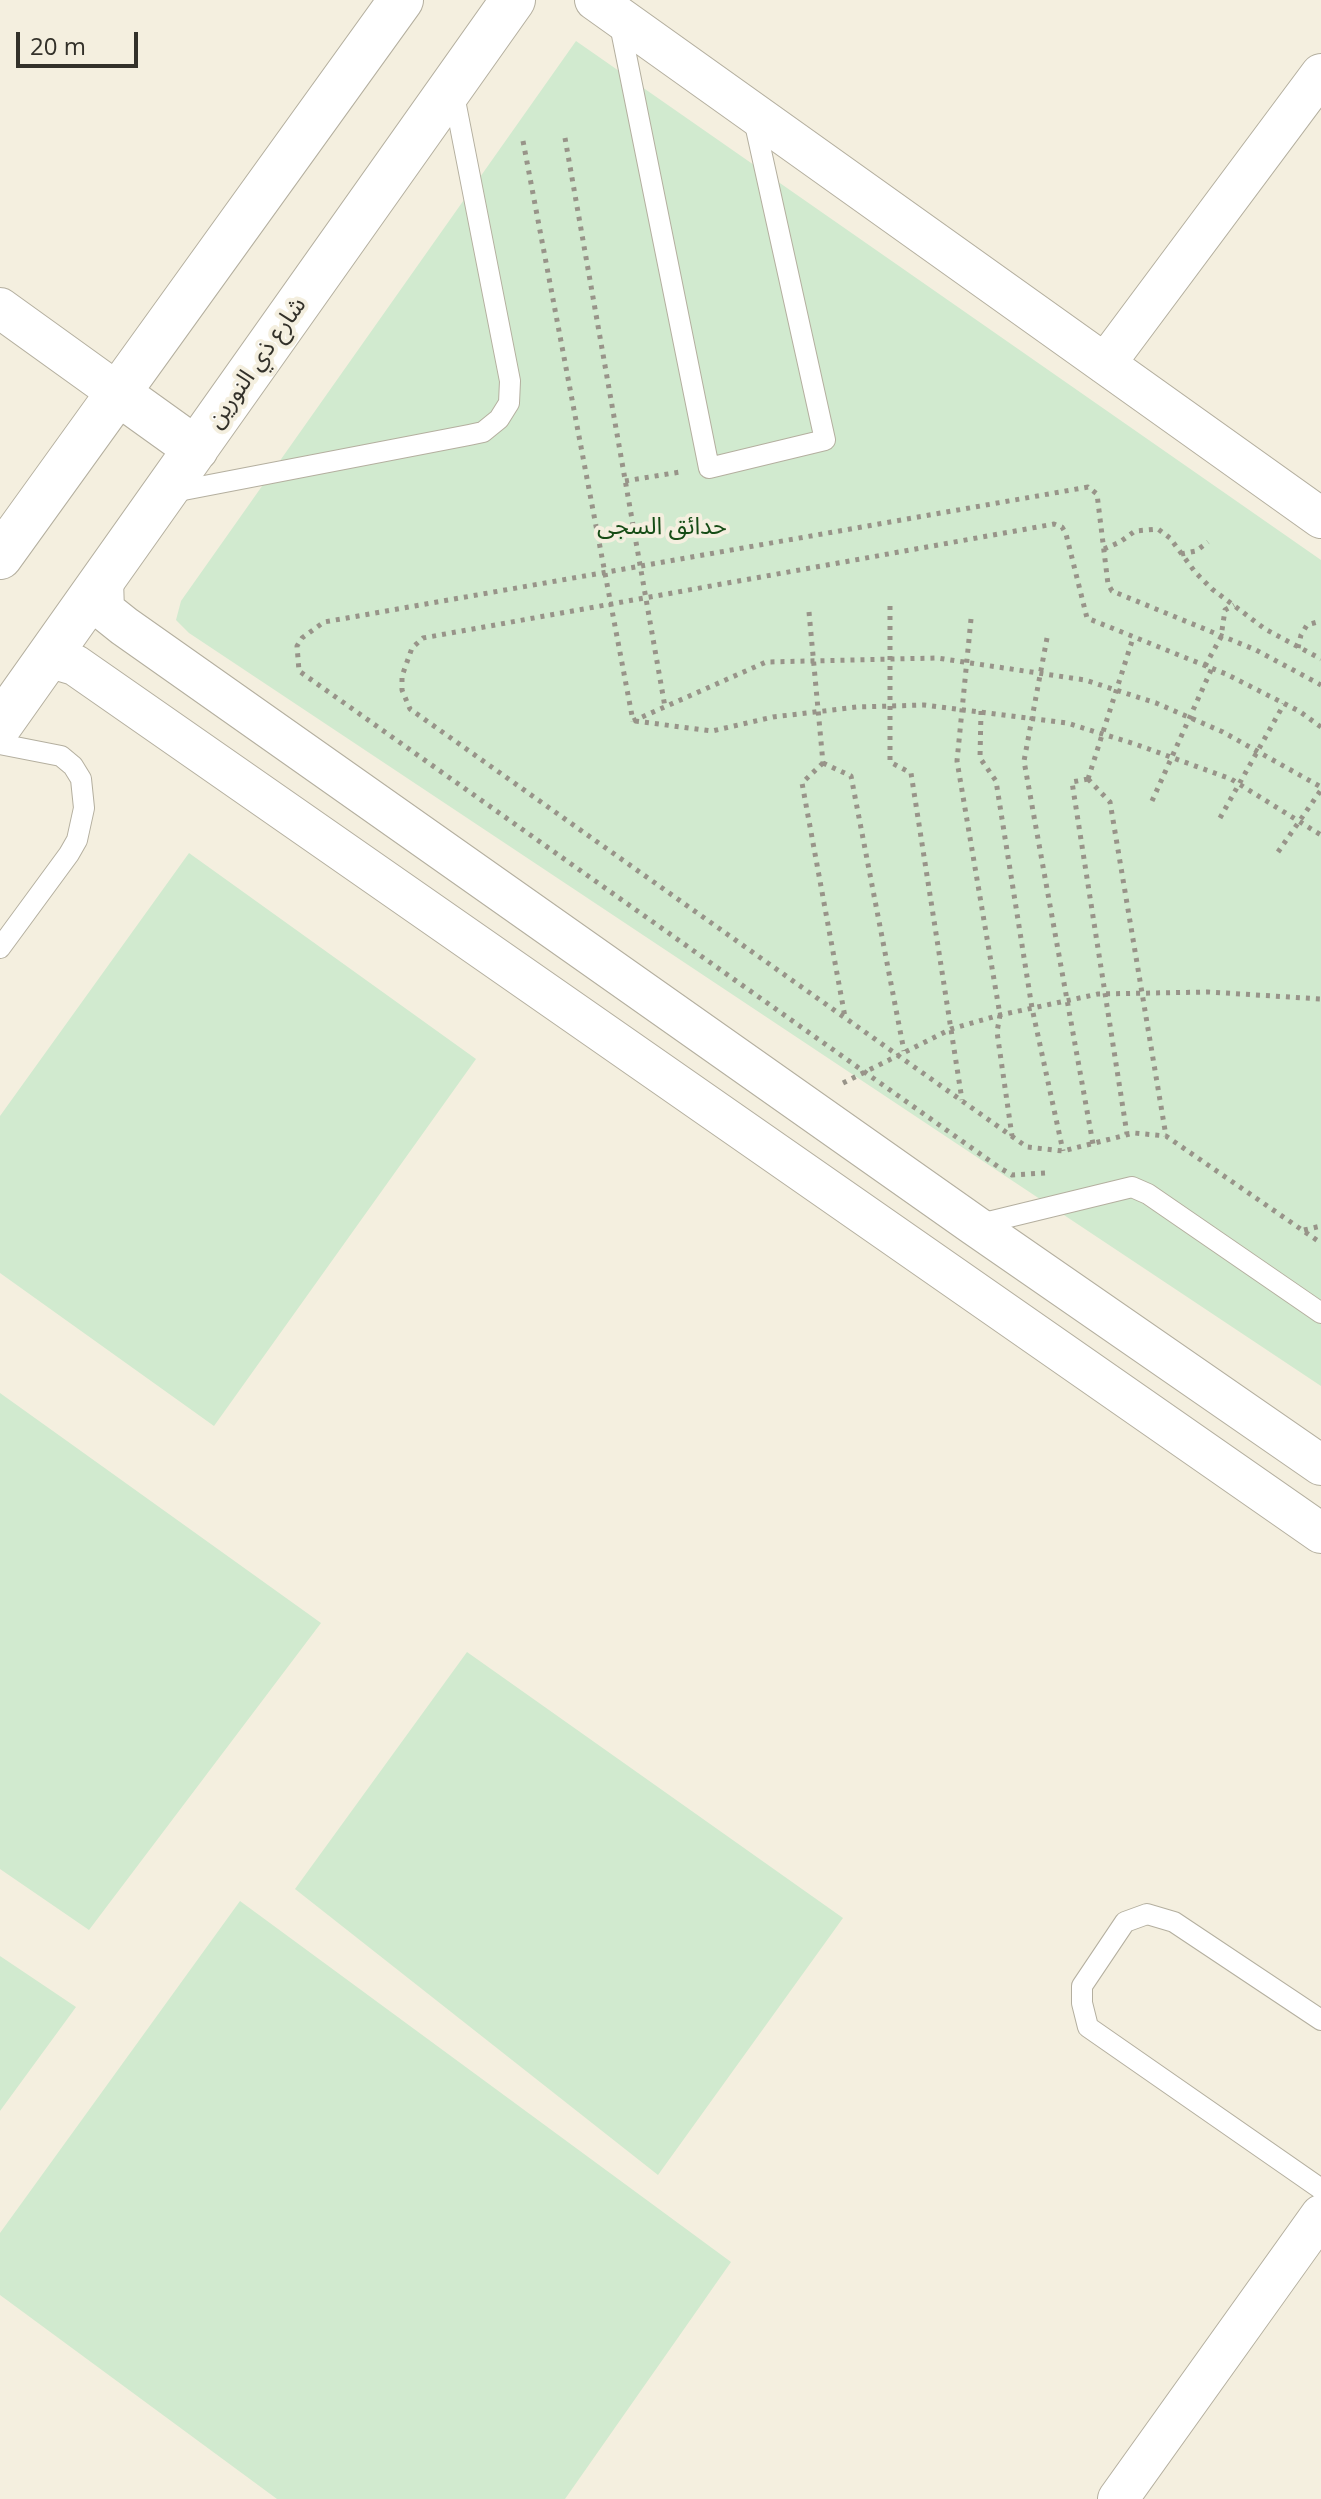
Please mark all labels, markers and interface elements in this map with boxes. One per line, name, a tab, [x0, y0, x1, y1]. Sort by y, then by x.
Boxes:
scale bar	[20, 16, 142, 66]
text: 20 m	[30, 29, 86, 62]
street label: شارع ذي النورين	[201, 292, 313, 434]
park label: حدائق السجى	[597, 513, 727, 541]

